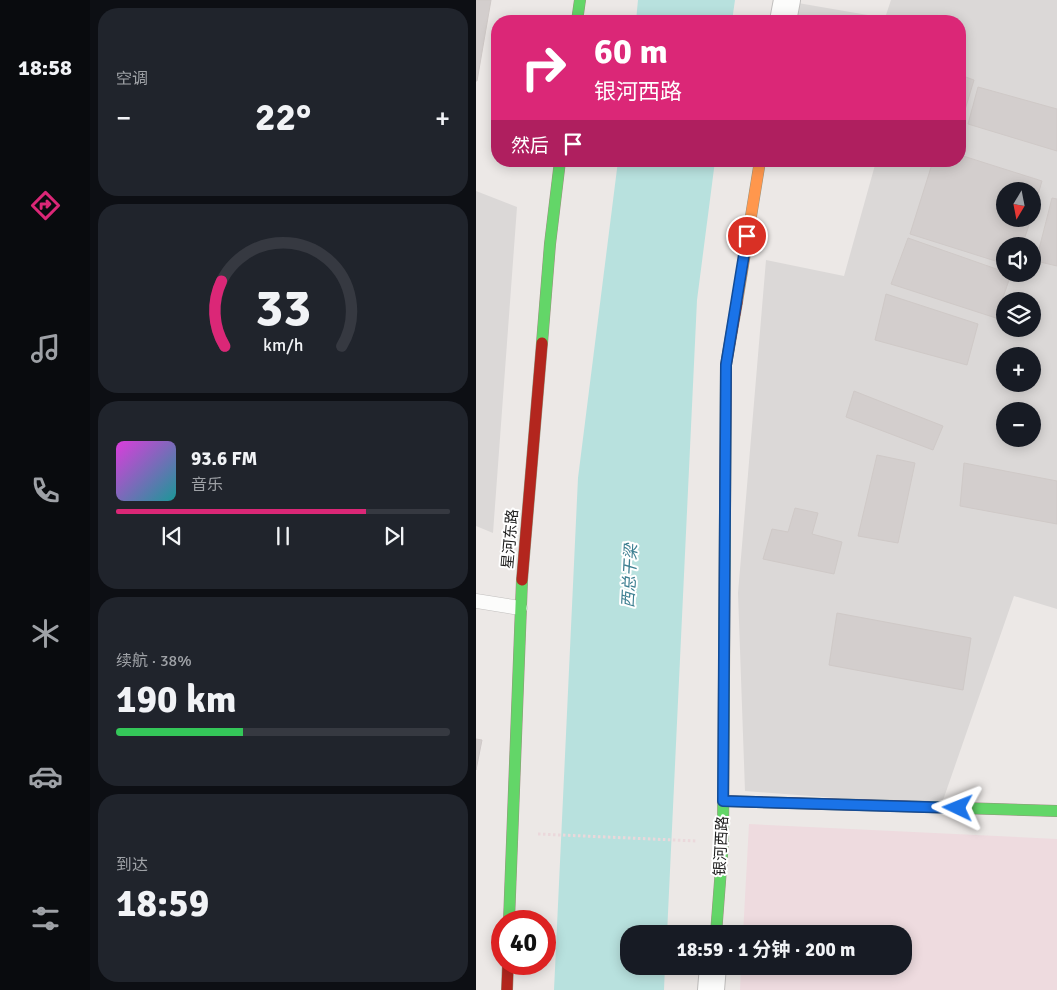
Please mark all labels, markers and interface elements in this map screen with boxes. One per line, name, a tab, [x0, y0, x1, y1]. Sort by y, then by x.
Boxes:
text: 60 m	[594, 30, 668, 73]
icon: right	[511, 35, 576, 100]
text: 18:58	[18, 54, 72, 81]
text: 空调	[116, 69, 148, 89]
text: 银河西路	[594, 78, 682, 105]
text: 22°	[255, 94, 311, 141]
text: −	[116, 101, 131, 135]
text: +	[435, 101, 450, 135]
icon: arrive	[559, 130, 587, 158]
text: 然后	[511, 134, 549, 158]
north arrow	[996, 182, 1041, 228]
map controls	[996, 182, 1041, 447]
icon: directions	[28, 188, 63, 223]
pin	[726, 215, 768, 257]
icon: arrive	[733, 222, 761, 250]
button: sound	[996, 237, 1041, 282]
text: 33	[255, 276, 311, 340]
button: layers	[996, 292, 1041, 337]
icon: music	[28, 331, 63, 366]
text: km/h	[263, 334, 303, 356]
button: +	[996, 347, 1041, 392]
button: −	[996, 402, 1041, 447]
text: 93.6 FM	[191, 447, 257, 471]
icon: phone	[28, 473, 63, 508]
text: 音乐	[191, 475, 223, 495]
street label: 星河东路	[498, 508, 522, 570]
icon: previous	[158, 522, 186, 550]
icon: pause	[269, 522, 297, 550]
icon: next	[380, 522, 408, 550]
water label: 西总干梁	[618, 542, 642, 608]
icon: climate	[28, 616, 63, 651]
text: 续航 · 38%	[116, 651, 192, 671]
text: 190 km	[116, 676, 237, 723]
icon: car	[28, 759, 63, 794]
position arrow	[931, 781, 983, 833]
street label: 银河西路	[710, 816, 732, 876]
text: 到达	[116, 855, 148, 875]
text: 18:59	[116, 880, 209, 927]
icon: filters	[28, 901, 63, 936]
speed limit sign: 40	[491, 910, 556, 975]
text: 18:59 · 1 分钟 · 200 m	[677, 938, 855, 962]

